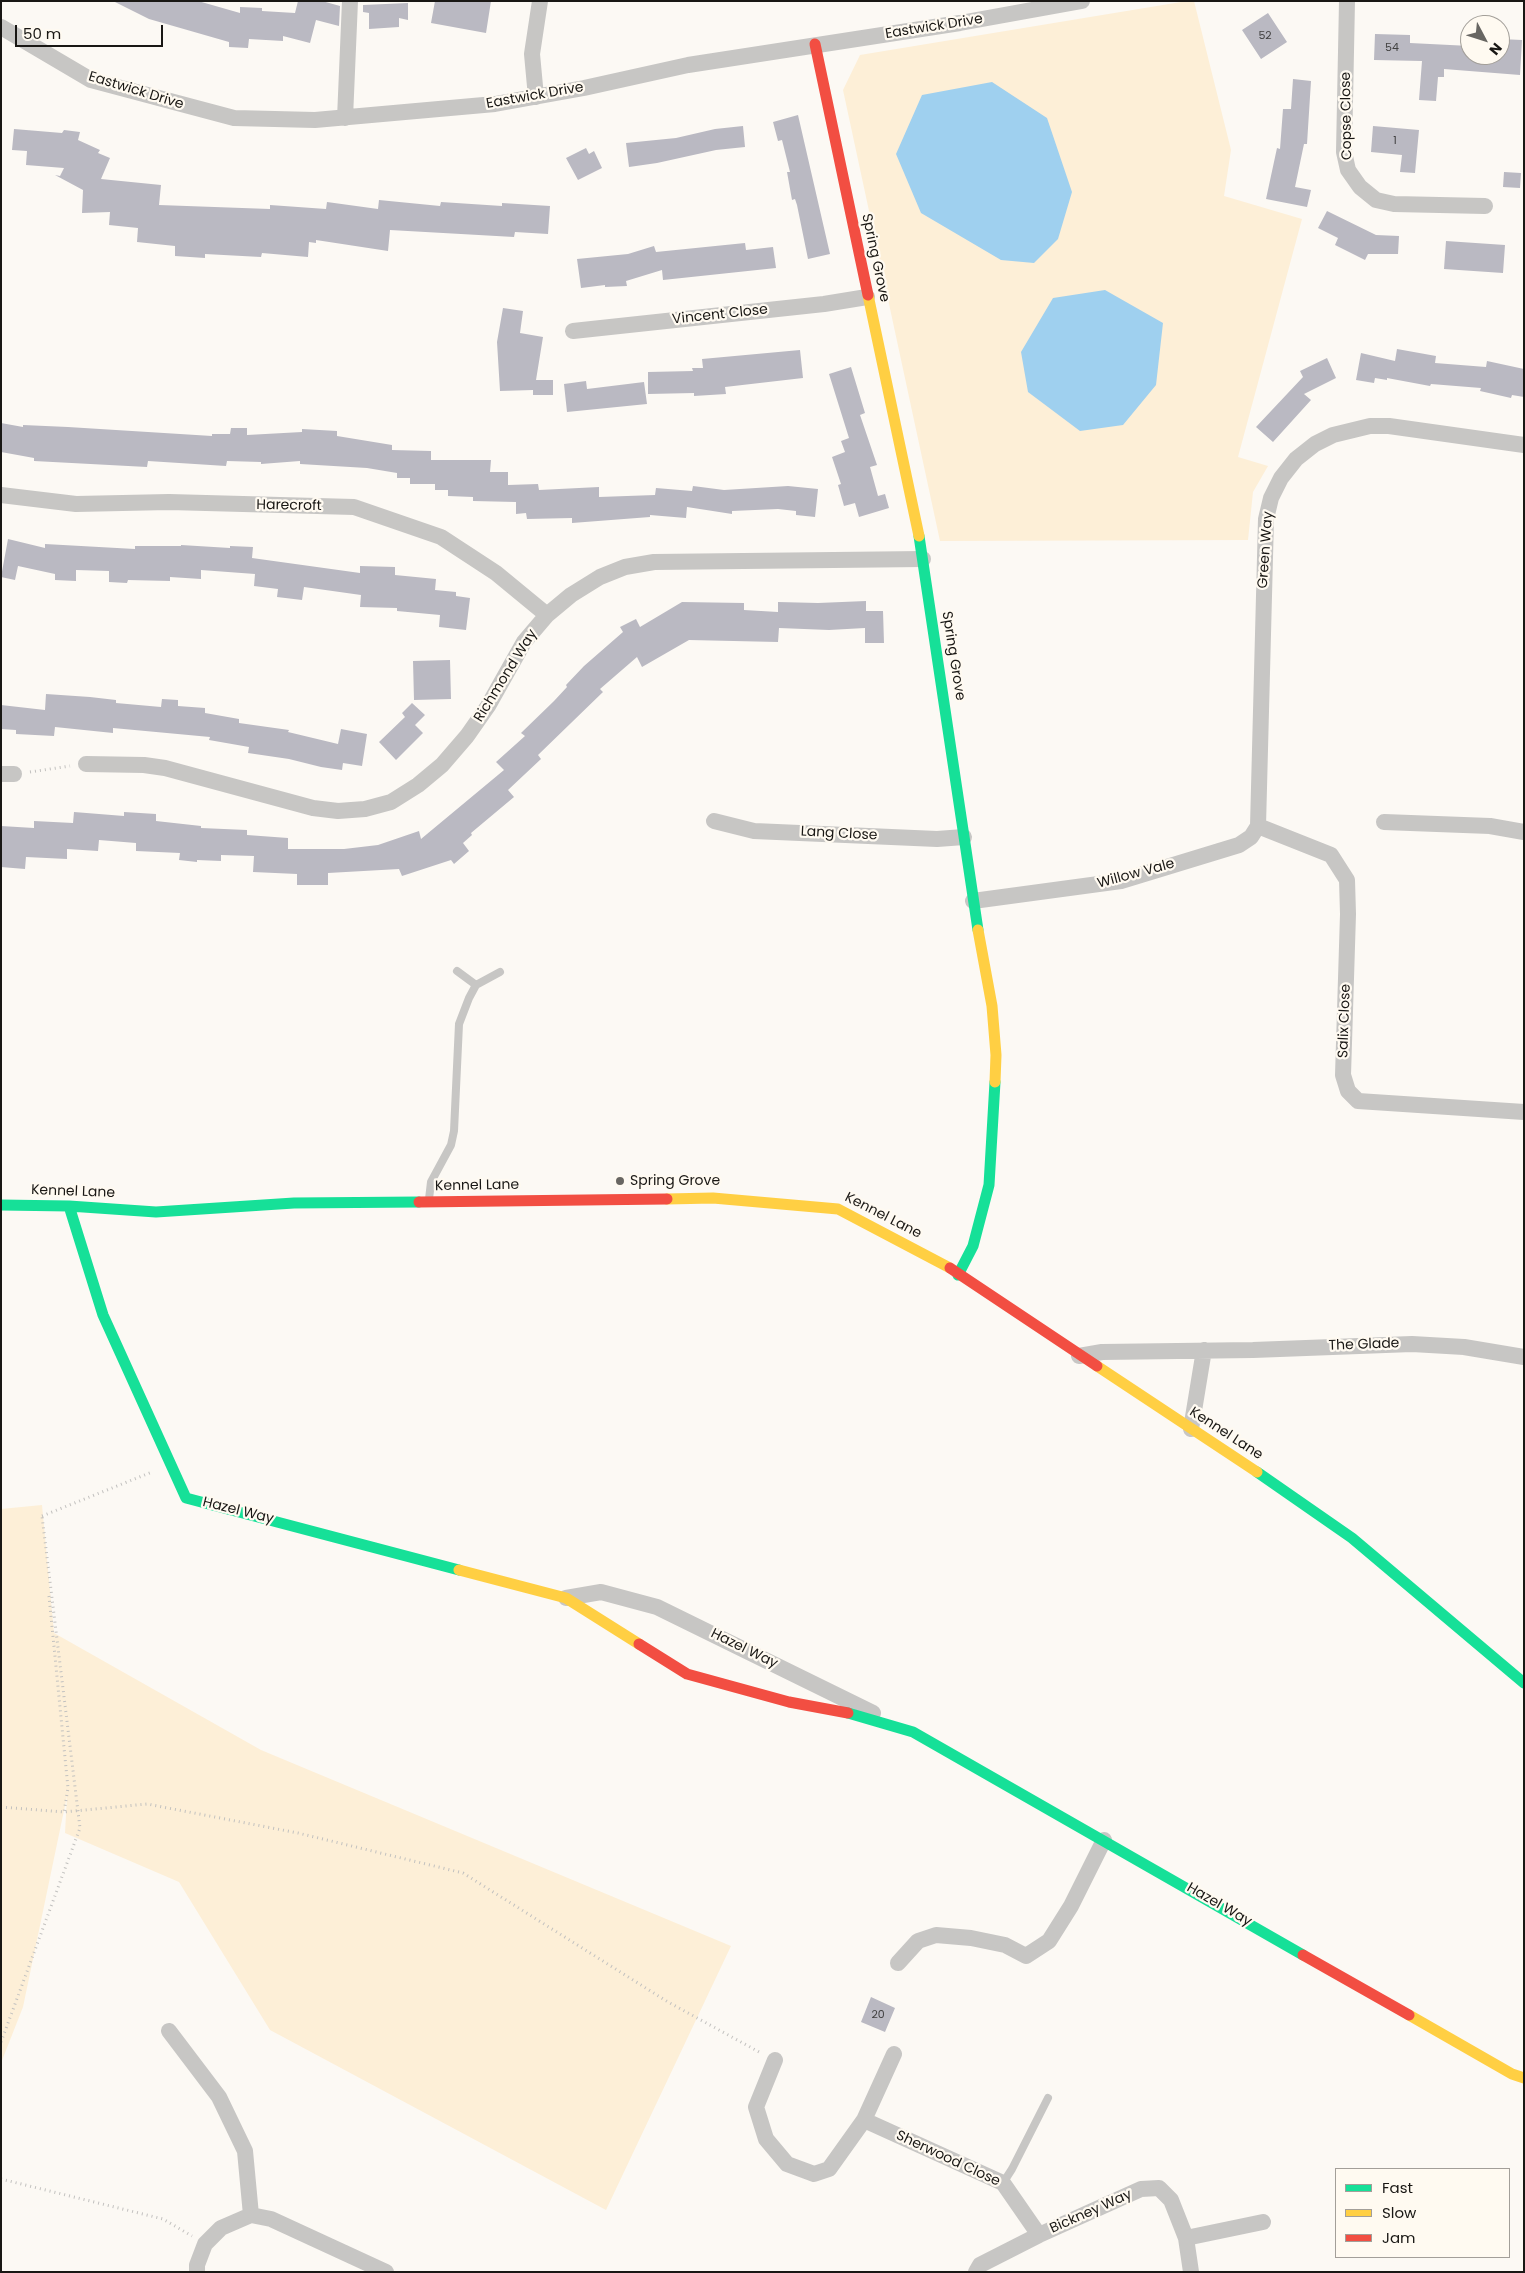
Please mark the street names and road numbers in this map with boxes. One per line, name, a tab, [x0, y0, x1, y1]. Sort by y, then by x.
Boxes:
street label: Eastwick Drive	[884, 11, 984, 43]
street label: Eastwick Drive	[86, 69, 186, 113]
street label: Copse Close	[1338, 72, 1356, 160]
street label: Eastwick Drive	[485, 79, 585, 113]
street label: Spring Grove	[857, 212, 893, 304]
street label: Vincent Close	[671, 302, 769, 328]
street label: Harecroft	[256, 497, 322, 515]
street label: Green Way	[1255, 511, 1277, 589]
street label: Spring Grove	[938, 610, 968, 702]
street label: Richmond Way	[471, 627, 541, 725]
street label: Lang Close	[800, 824, 878, 844]
street label: Willow Vale	[1096, 856, 1176, 892]
street label: Salix Close	[1335, 984, 1355, 1058]
street label: Kennel Lane	[435, 1177, 519, 1195]
street label: Kennel Lane	[31, 1182, 115, 1202]
street label: Kennel Lane	[842, 1189, 924, 1243]
street label: The Glade	[1328, 1335, 1400, 1355]
street label: Kennel Lane	[1186, 1404, 1266, 1464]
street label: Hazel Way	[201, 1494, 275, 1528]
street label: Hazel Way	[708, 1626, 780, 1672]
street label: Hazel Way	[1183, 1880, 1255, 1930]
street label: Sherwood Close	[893, 2128, 1003, 2190]
street label: Bickney Way	[1047, 2186, 1135, 2238]

